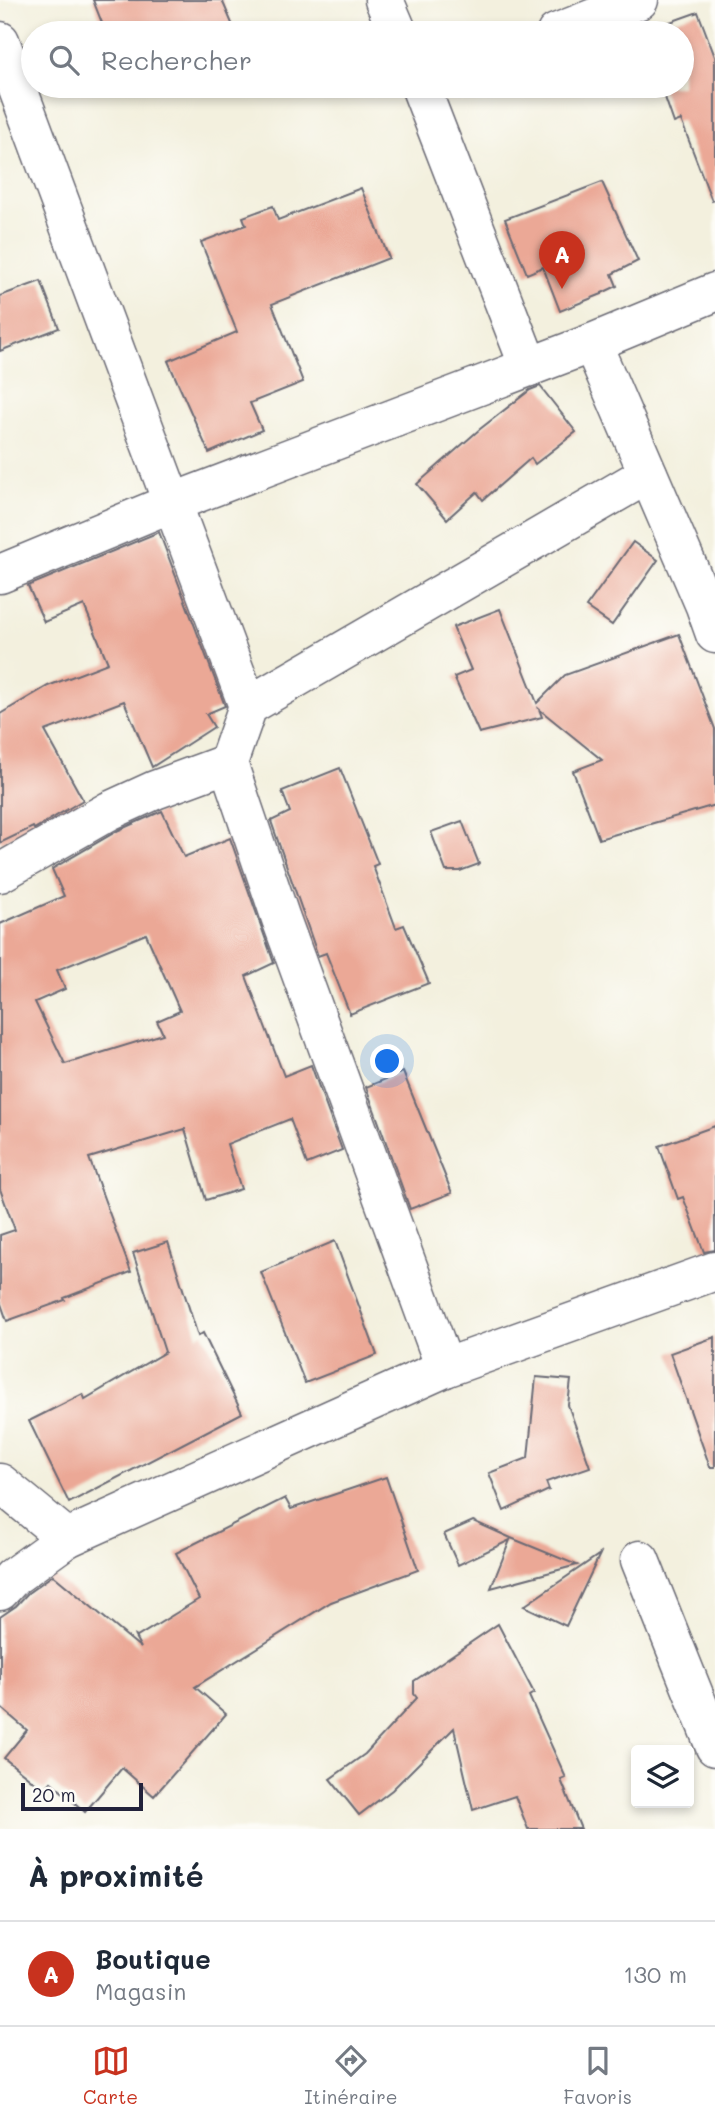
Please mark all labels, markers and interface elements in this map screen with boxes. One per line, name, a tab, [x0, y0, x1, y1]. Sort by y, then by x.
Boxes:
search box	[21, 21, 694, 98]
icon: search	[45, 41, 83, 79]
text: Rechercher	[101, 43, 252, 77]
pin: A	[539, 231, 585, 289]
your location	[370, 1044, 404, 1078]
map controls	[631, 1745, 694, 1808]
button: layers	[631, 1745, 694, 1808]
scale bar	[21, 1780, 144, 1812]
text: 20 m	[32, 1782, 76, 1807]
text: À proximité	[28, 1855, 204, 1895]
text: Boutique	[95, 1942, 211, 1976]
text: A	[43, 1959, 59, 1989]
text: 130 m	[623, 1959, 687, 1989]
text: Magasin	[95, 1976, 186, 2006]
tab: Carte	[83, 2042, 138, 2109]
tab: Itinéraire	[304, 2042, 397, 2109]
tab: Favoris	[564, 2042, 632, 2109]

